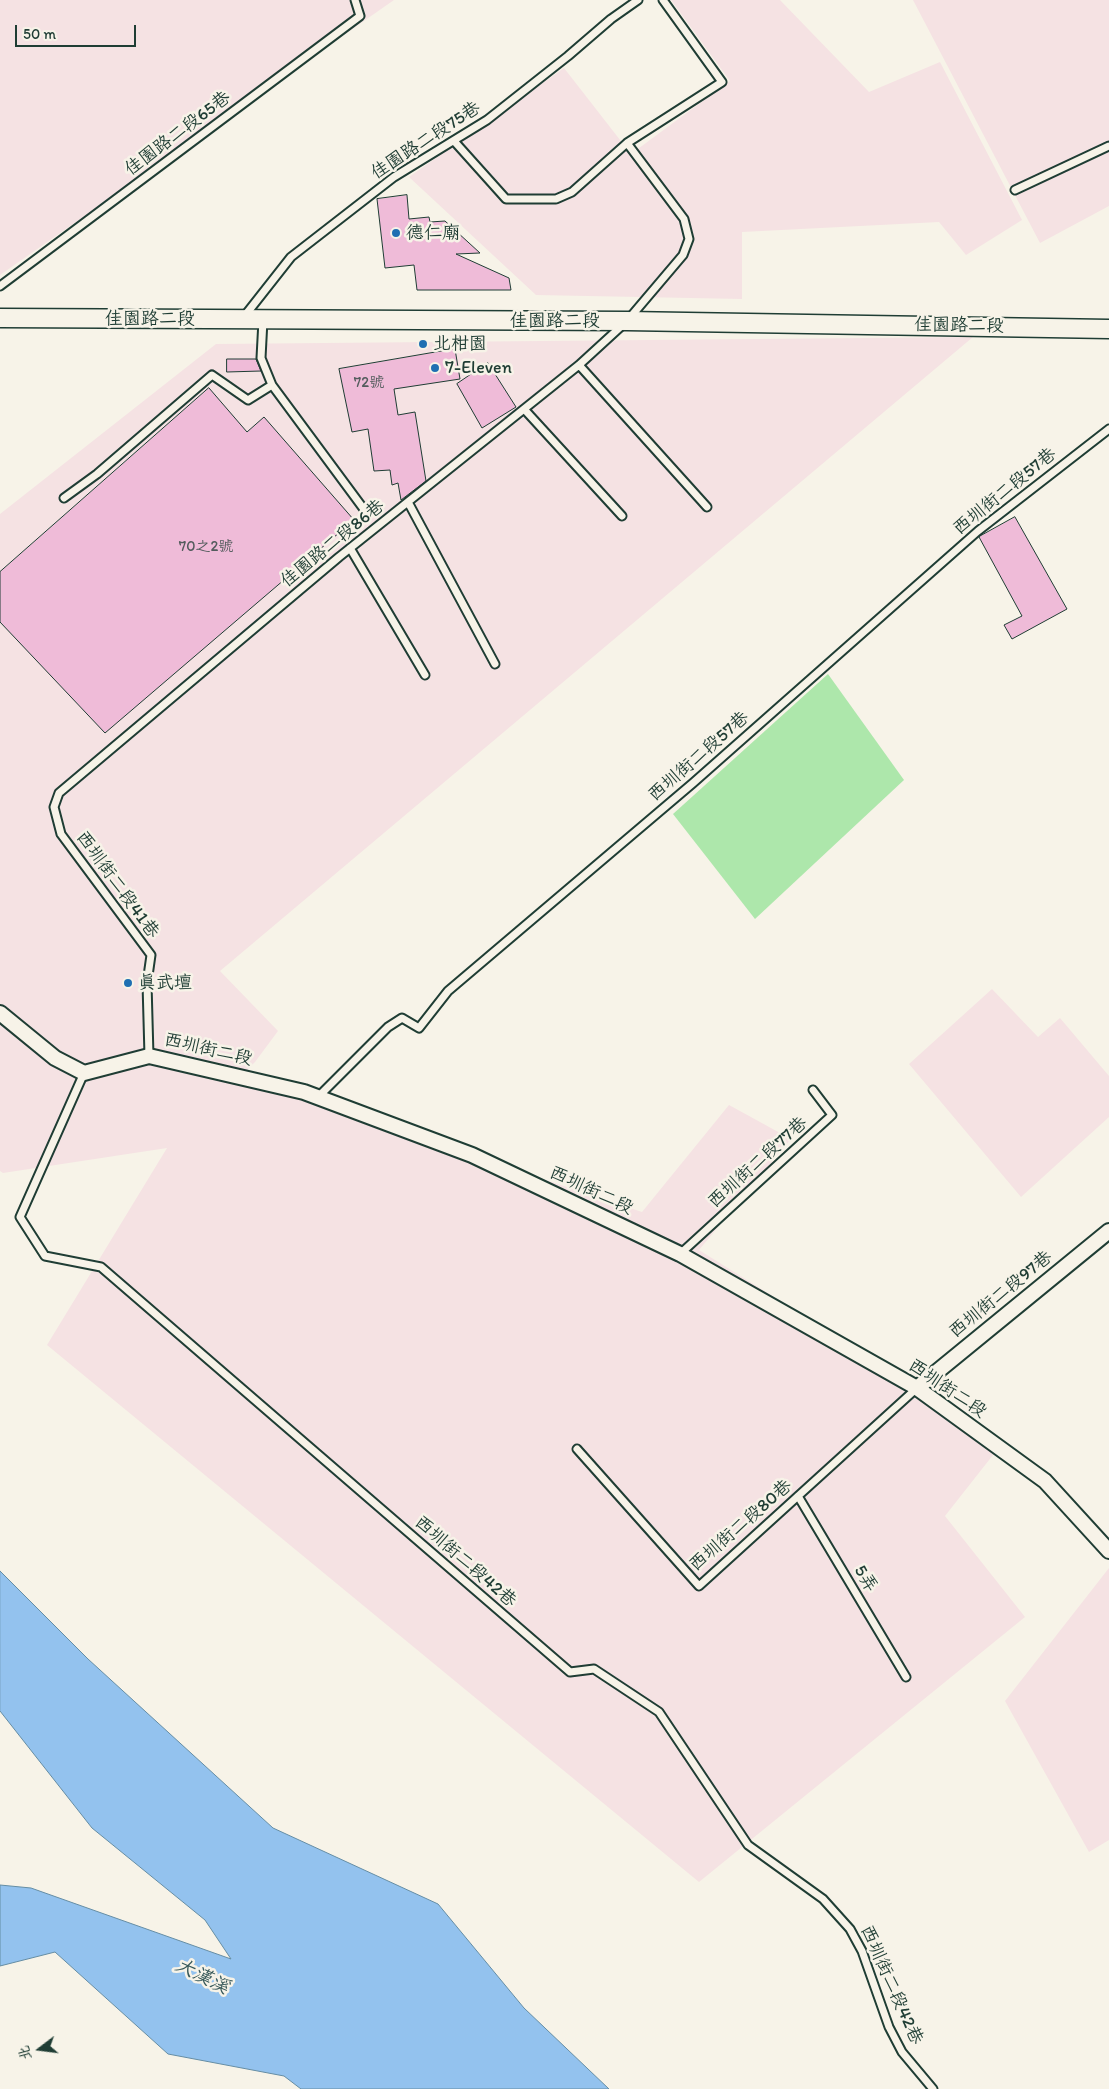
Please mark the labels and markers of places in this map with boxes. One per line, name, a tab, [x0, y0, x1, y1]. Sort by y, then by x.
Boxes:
place label: 德仁廟	[406, 222, 460, 244]
marker: 德仁廟	[390, 227, 402, 239]
place label: 北柑園	[433, 333, 487, 355]
marker: 北柑園	[417, 338, 429, 350]
place label: 7-Eleven	[445, 357, 512, 379]
marker: 7-Eleven	[429, 362, 441, 374]
place label: 真武壇	[138, 972, 192, 994]
marker: 真武壇	[122, 977, 134, 989]

